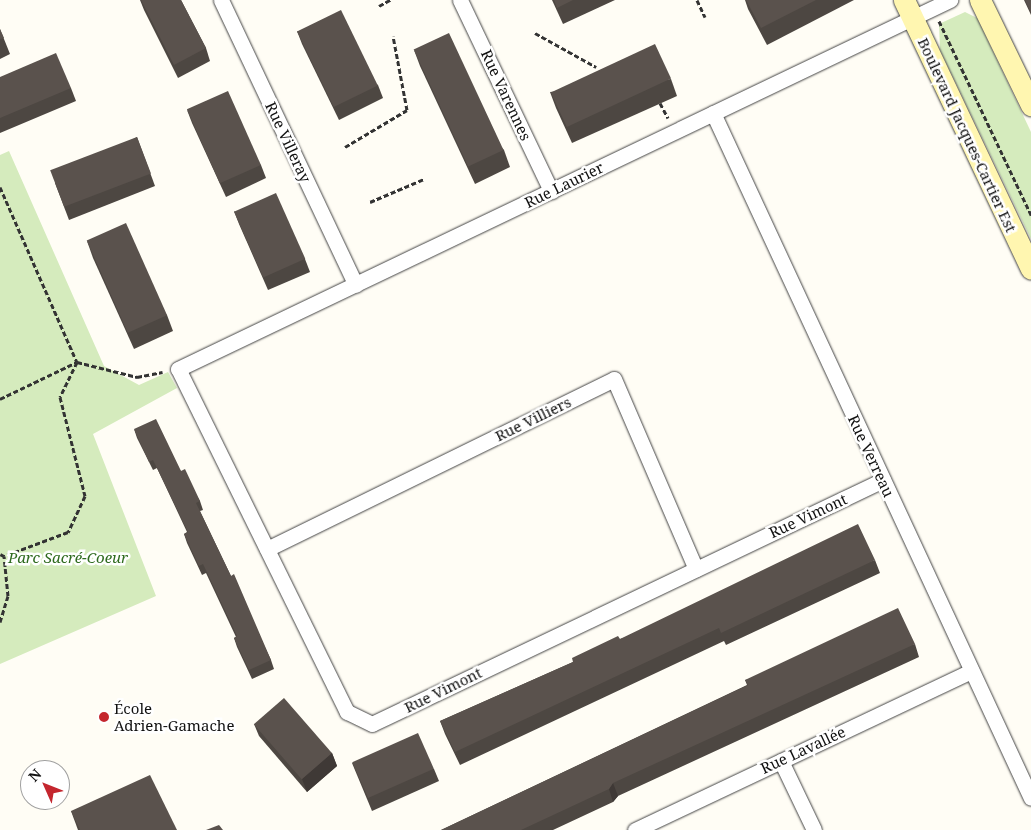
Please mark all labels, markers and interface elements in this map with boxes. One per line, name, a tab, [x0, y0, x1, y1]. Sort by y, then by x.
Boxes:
street label: Boulevard Jacques-Cartier Est	[914, 35, 1020, 235]
street label: Rue Varennes	[477, 47, 535, 143]
street label: Rue Villeray	[261, 99, 315, 185]
street label: Rue Laurier	[522, 158, 606, 212]
street label: Rue Villiers	[492, 393, 574, 445]
street label: Rue Verreau	[844, 412, 898, 500]
street label: Rue Vimont	[766, 490, 850, 542]
park label: Parc Sacré-Coeur	[8, 549, 128, 567]
street label: Rue Vimont	[401, 663, 485, 717]
place label: École Adrien-Gamache	[114, 699, 234, 734]
marker: École Adrien-Gamache	[98, 711, 110, 723]
street label: Rue Lavallée	[758, 722, 848, 778]
north arrow	[20, 760, 70, 810]
text: N	[24, 764, 45, 786]

